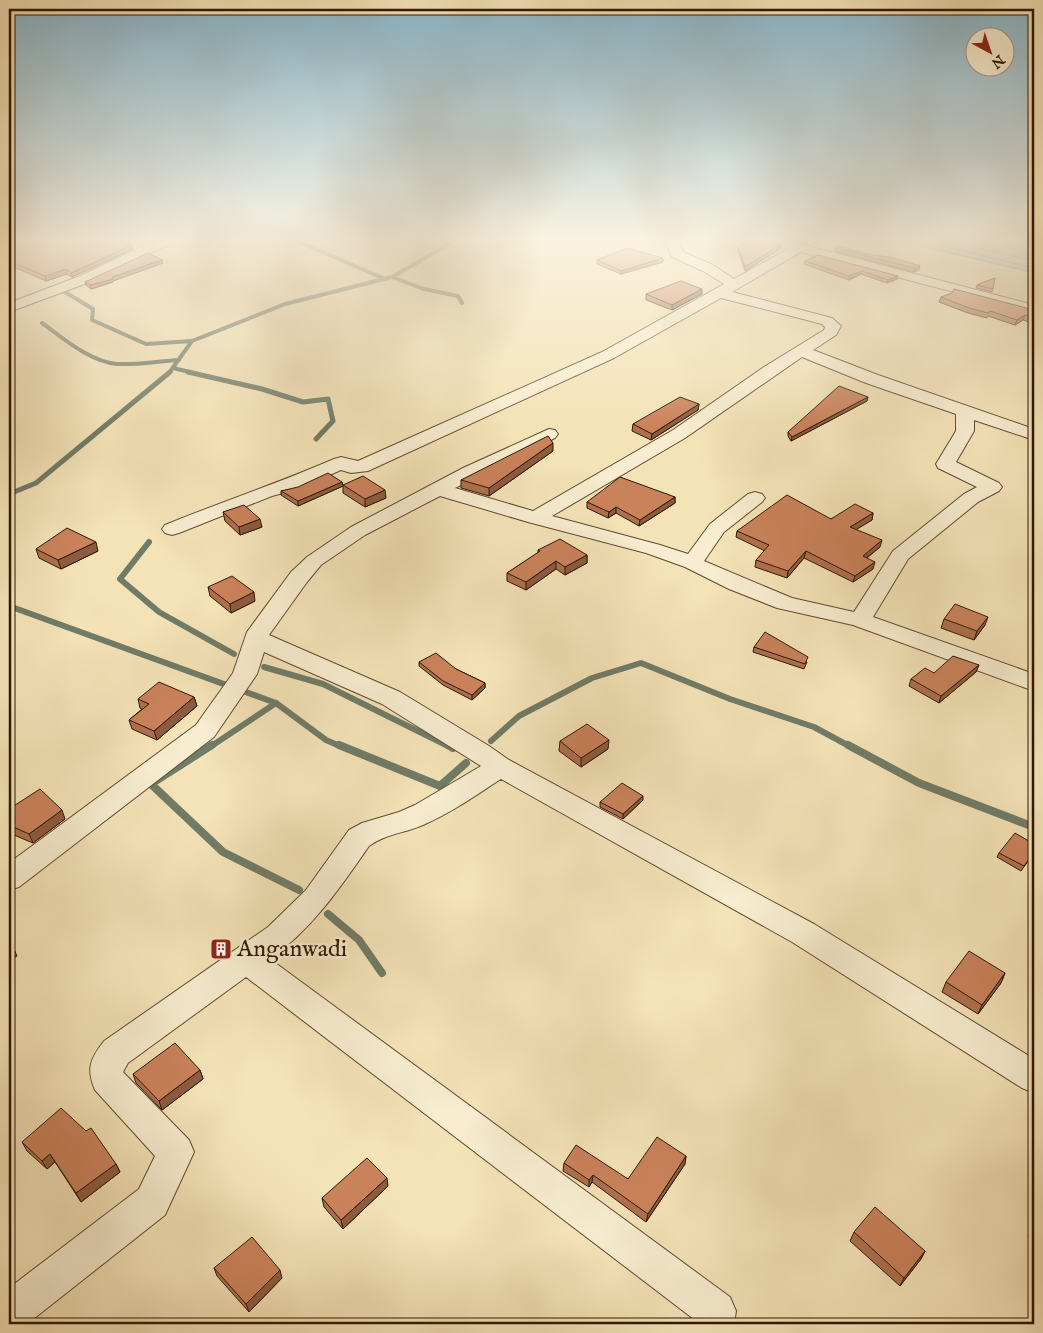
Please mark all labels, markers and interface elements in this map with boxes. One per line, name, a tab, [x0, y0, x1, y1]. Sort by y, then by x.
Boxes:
north arrow	[966, 28, 1016, 78]
text: N	[987, 50, 1009, 72]
place label: Anganwadi	[236, 934, 347, 965]
building icon: Anganwadi	[209, 937, 233, 961]

